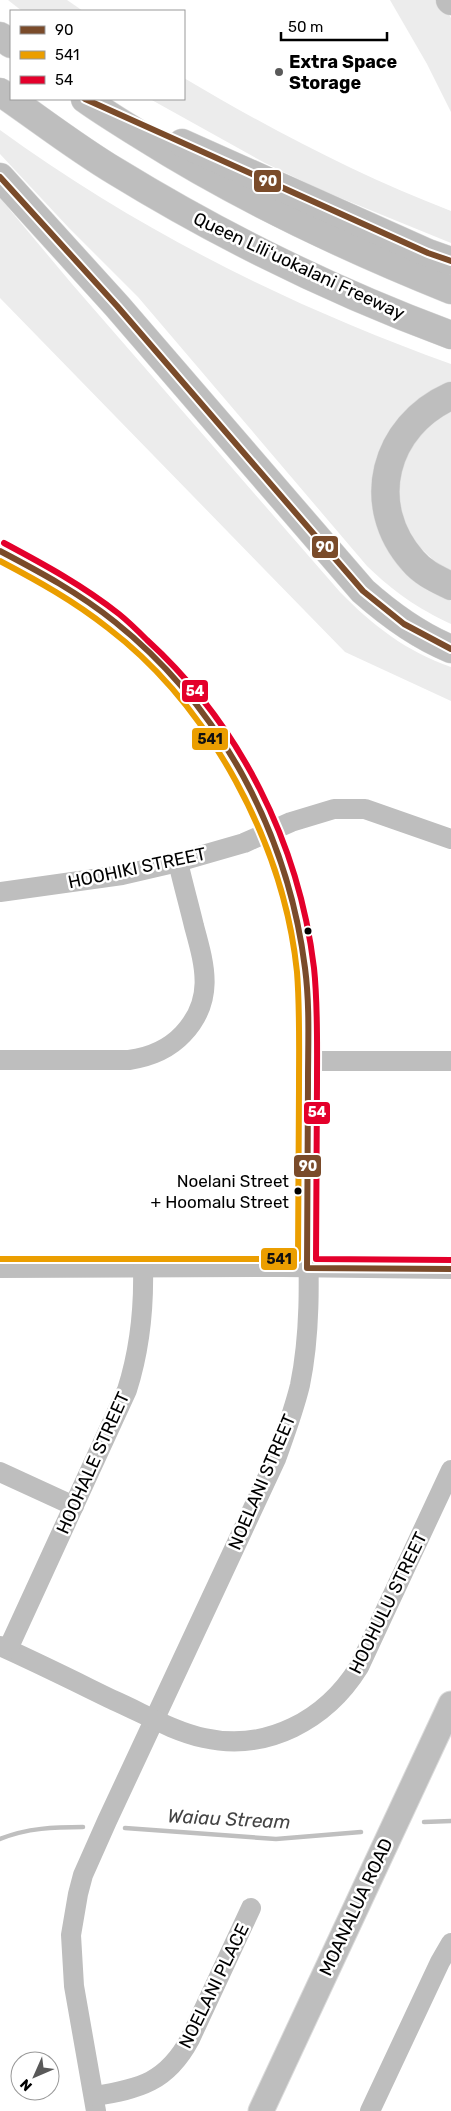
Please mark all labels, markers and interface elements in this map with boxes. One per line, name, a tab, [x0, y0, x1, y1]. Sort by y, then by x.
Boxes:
legend	[10, 10, 185, 100]
scale bar	[281, 10, 387, 42]
text: 50 m	[288, 18, 323, 36]
text: 90	[55, 21, 73, 39]
text: 541	[55, 46, 79, 64]
place label: Extra Space Storage	[289, 51, 397, 94]
marker: Extra Space Storage	[273, 66, 285, 78]
text: 54	[55, 71, 73, 89]
line badge: 90	[253, 169, 282, 193]
text: 90	[259, 173, 277, 190]
street label: Queen Liliʻuokalani Freeway	[190, 207, 408, 325]
line badge: 90	[311, 535, 339, 559]
text: 90	[316, 539, 334, 556]
line badge: 54	[181, 679, 209, 703]
text: 54	[186, 683, 205, 700]
line badge: 541	[191, 727, 229, 751]
text: 541	[197, 731, 223, 748]
street label: HOOHIKI STREET	[66, 843, 208, 893]
unlabelled marker	[303, 926, 313, 936]
line badge: 54	[303, 1101, 331, 1125]
text: 54	[308, 1104, 327, 1121]
line badge: 90	[293, 1154, 322, 1178]
text: 90	[299, 1158, 317, 1175]
place label: Noelani Street + Hoomalu Street	[150, 1171, 289, 1212]
marker: Noelani Street + Hoomalu Street	[293, 1186, 303, 1196]
line badge: 541	[260, 1247, 298, 1271]
text: 541	[266, 1251, 292, 1268]
street label: HOOHALE STREET	[52, 1389, 134, 1537]
street label: NOELANI STREET	[224, 1411, 300, 1553]
street label: HOOHULU STREET	[344, 1528, 432, 1678]
water label: Waiau Stream	[167, 1804, 291, 1834]
street label: MOANALUA ROAD	[314, 1835, 398, 1979]
street label: NOELANI PLACE	[174, 1920, 254, 2052]
north arrow	[10, 2051, 60, 2101]
text: N	[17, 2075, 36, 2094]

